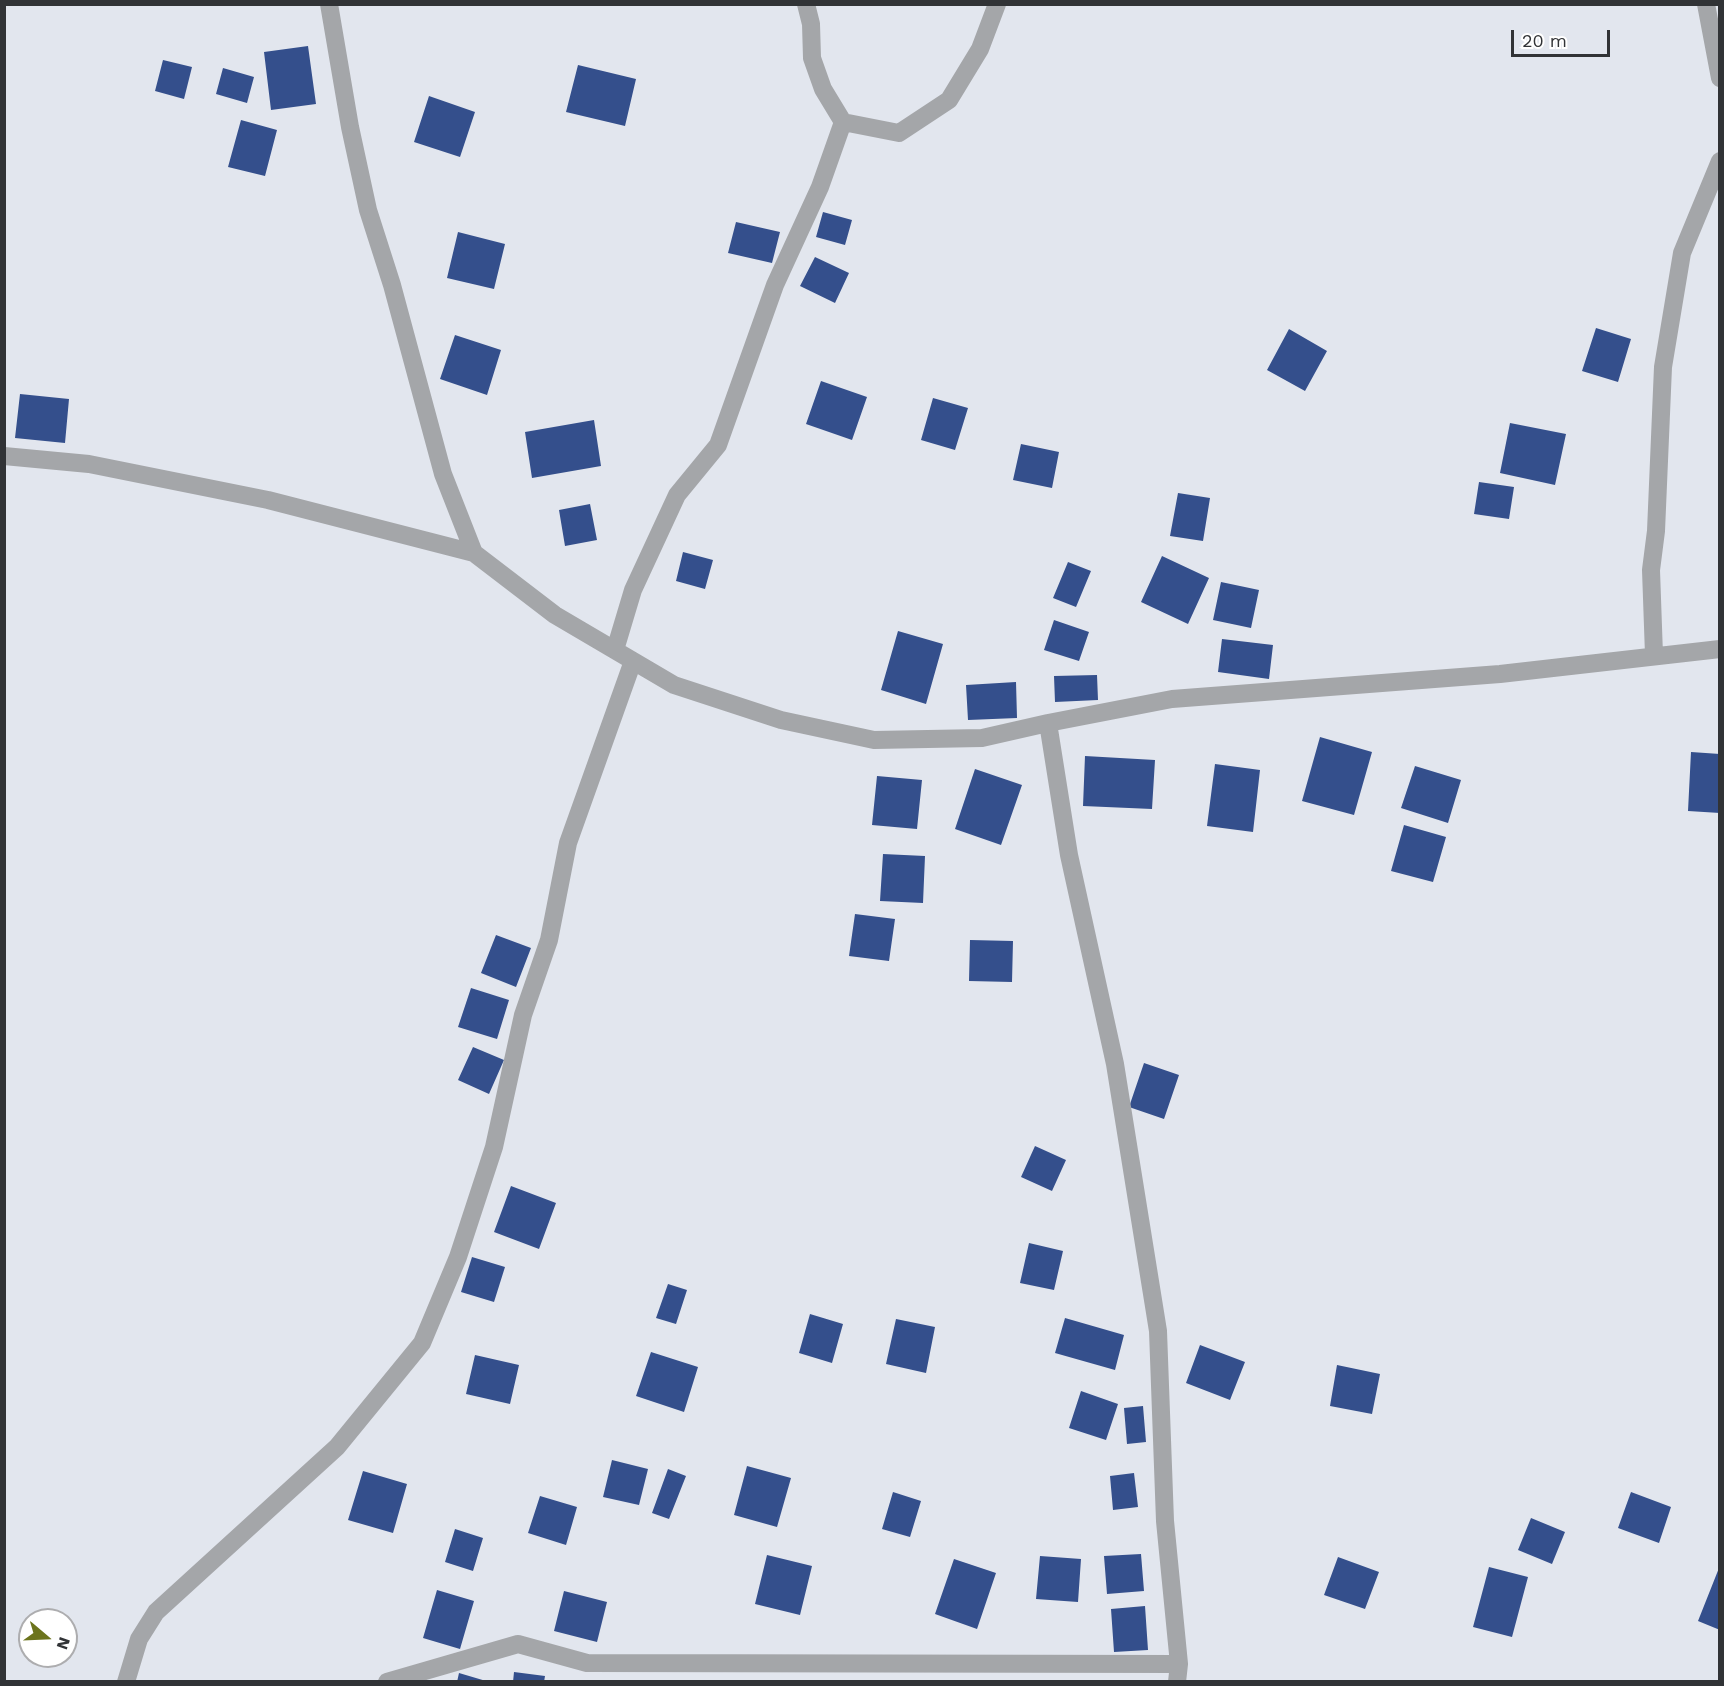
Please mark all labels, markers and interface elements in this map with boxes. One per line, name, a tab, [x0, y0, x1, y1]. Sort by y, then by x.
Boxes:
scale bar	[1514, 18, 1613, 56]
text: 20 m	[1522, 30, 1567, 51]
north arrow	[18, 1608, 78, 1668]
text: N	[53, 1635, 75, 1652]

